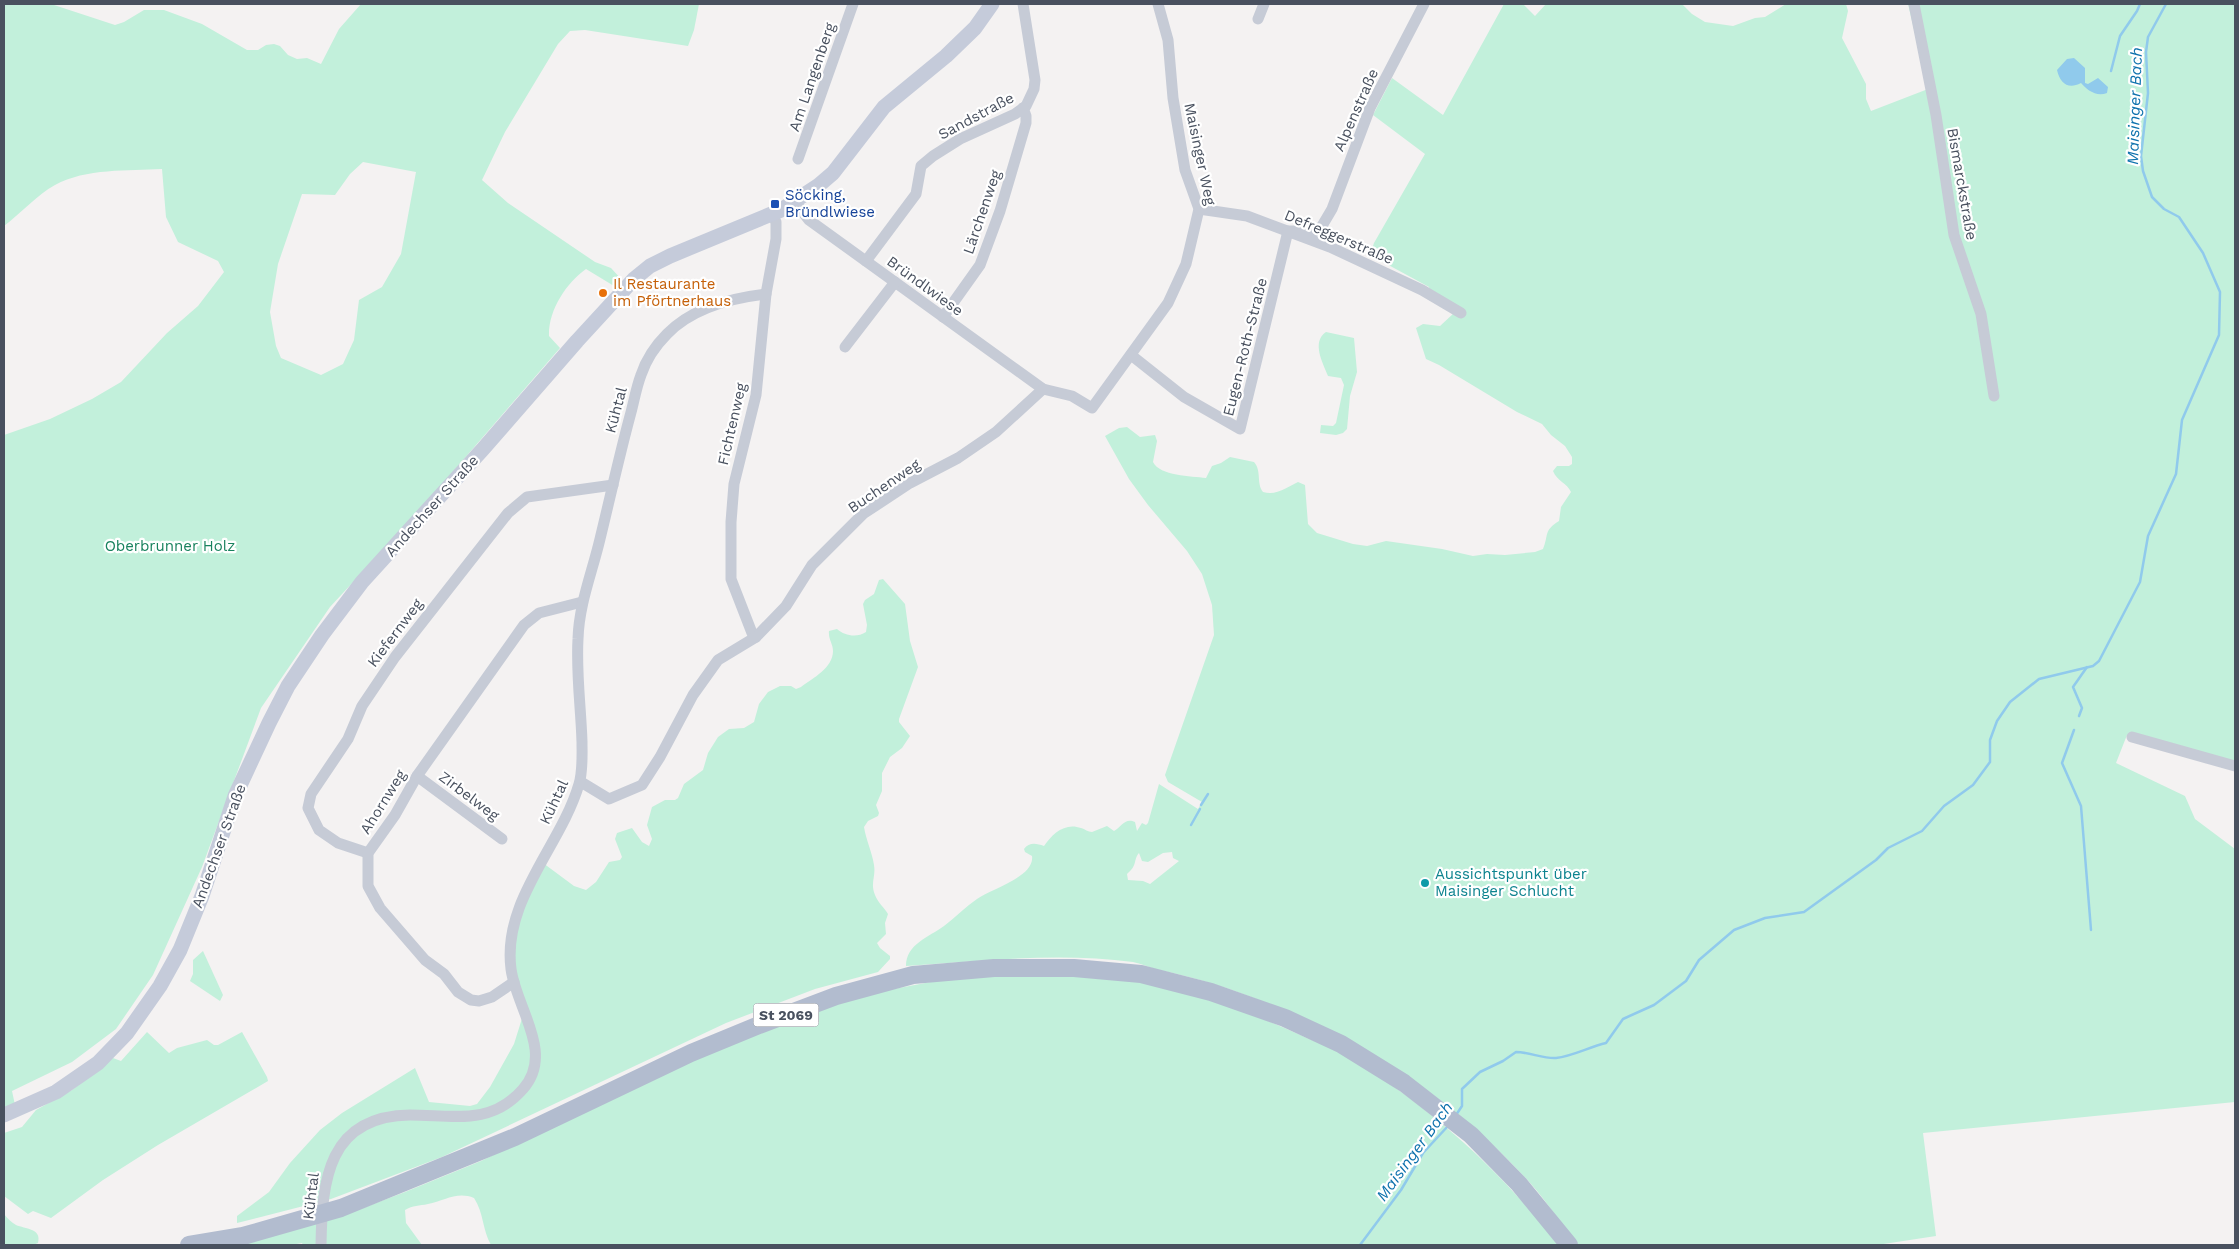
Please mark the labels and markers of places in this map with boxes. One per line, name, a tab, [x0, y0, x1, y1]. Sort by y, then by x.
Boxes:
place label: Söcking, Bründlwiese	[785, 186, 875, 221]
marker: Söcking, Bründlwiese	[769, 198, 781, 210]
place label: Il Restaurante im Pförtnerhaus	[613, 275, 731, 310]
marker: Il Restaurante im Pförtnerhaus	[597, 287, 609, 299]
place label: Aussichtspunkt über Maisinger Schlucht	[1435, 865, 1587, 900]
marker: Aussichtspunkt über Maisinger Schlucht	[1419, 877, 1431, 889]

